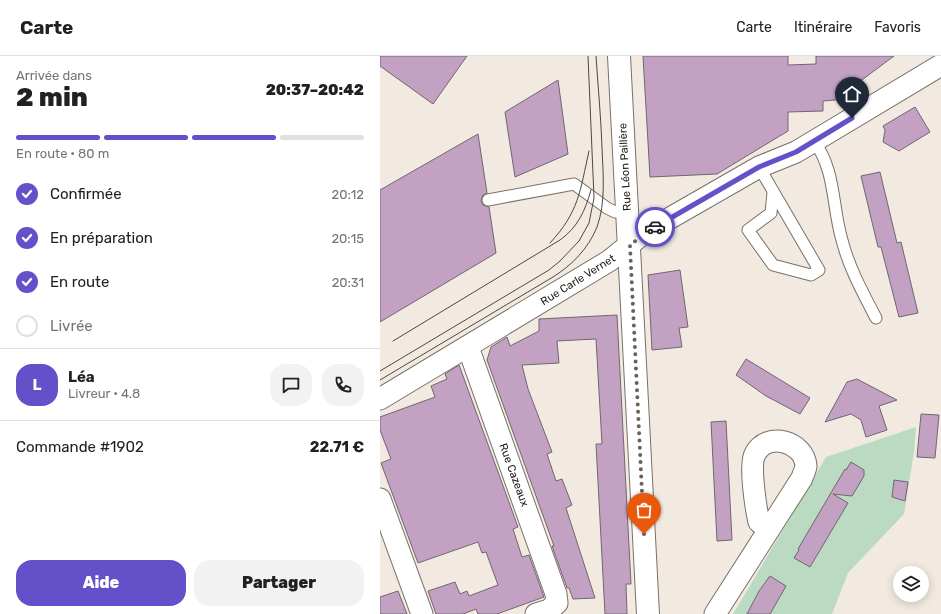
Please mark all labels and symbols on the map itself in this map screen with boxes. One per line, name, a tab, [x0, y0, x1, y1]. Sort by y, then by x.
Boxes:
pin	[835, 77, 869, 118]
street label: Rue Léon Paillère	[616, 123, 634, 211]
courier	[635, 207, 675, 247]
street label: Rue Carle Vernet	[538, 251, 618, 308]
street label: Rue Cazeaux	[497, 442, 531, 508]
pin	[627, 493, 661, 534]

